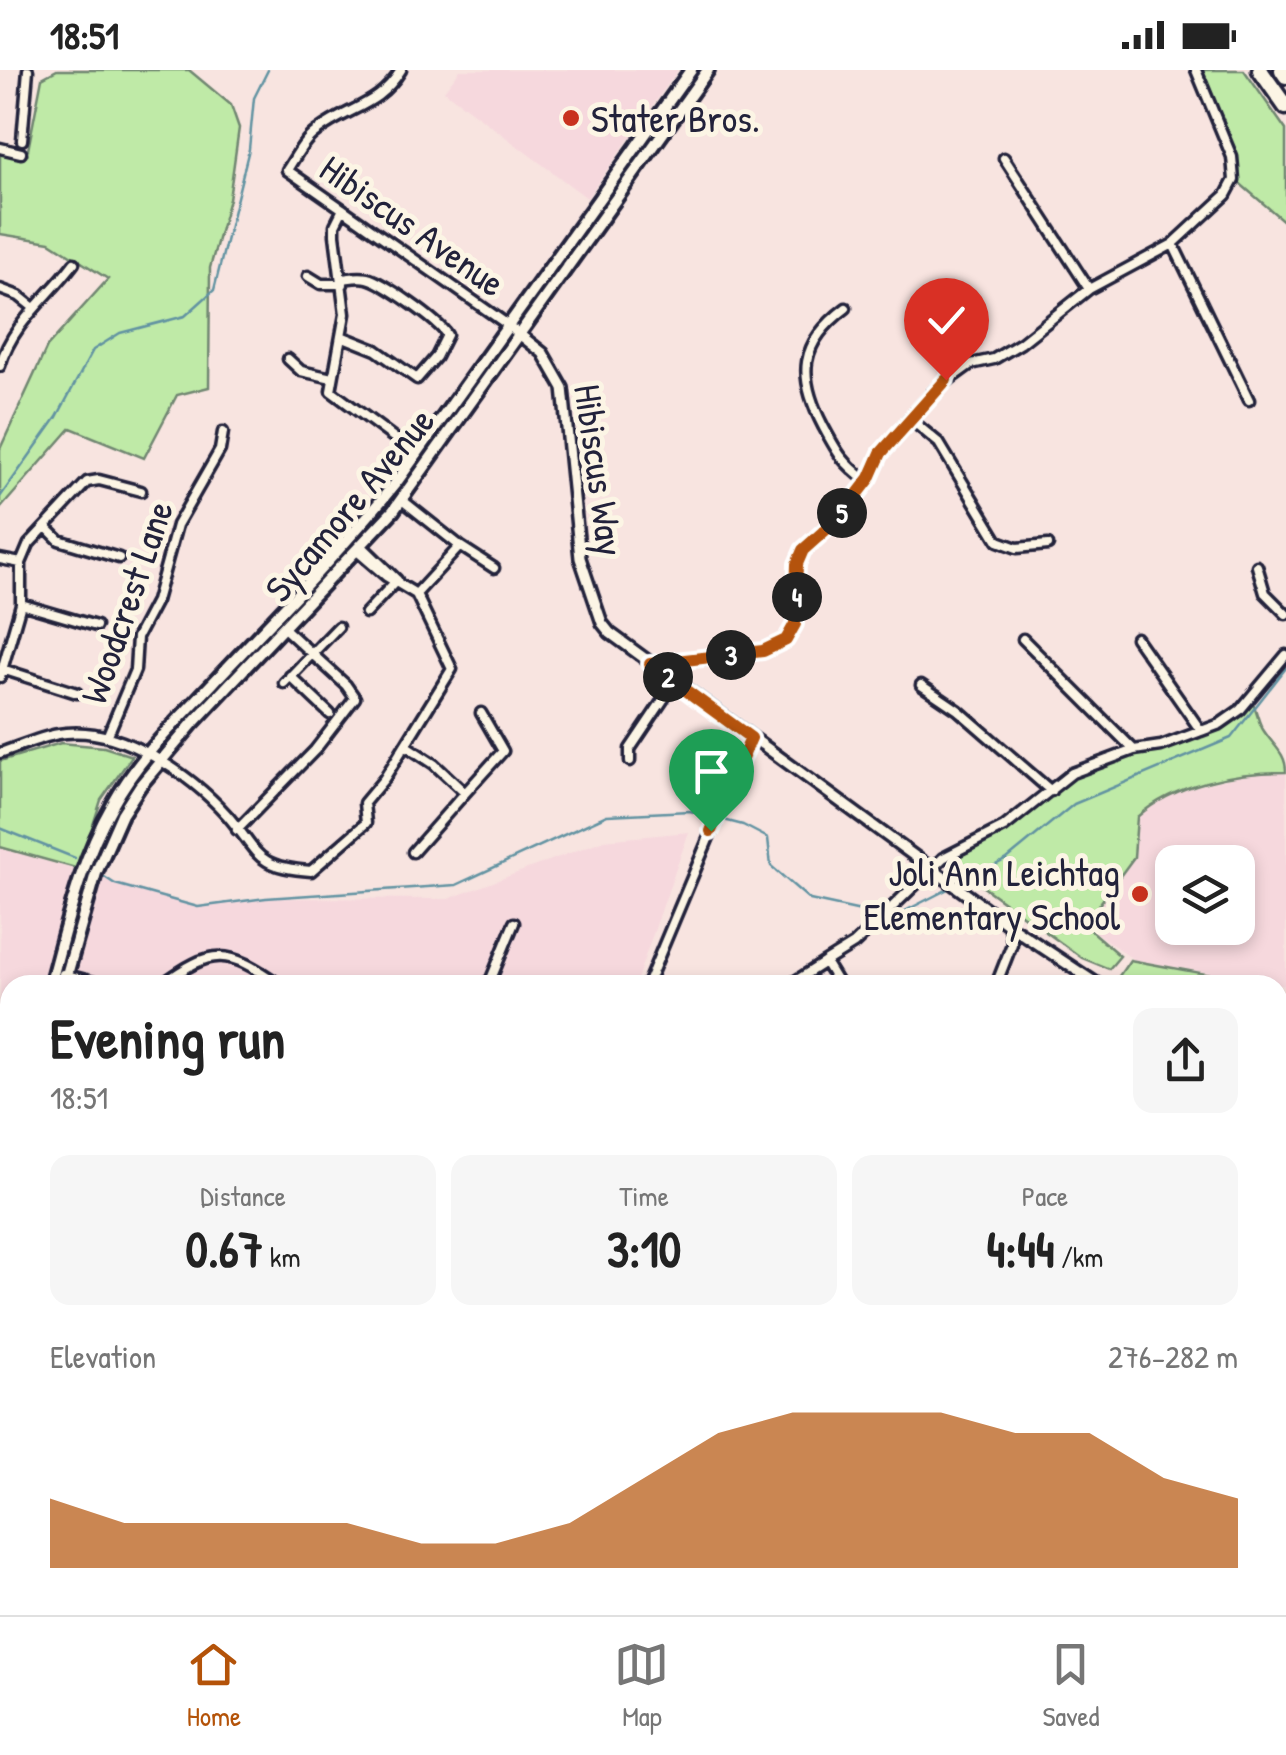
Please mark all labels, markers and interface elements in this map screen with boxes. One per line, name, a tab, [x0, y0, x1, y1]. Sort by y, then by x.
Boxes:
text: 18:51	[50, 9, 119, 61]
place label: Stater Bros.	[591, 92, 760, 144]
marker: Stater Bros.	[560, 107, 582, 129]
street label: Hibiscus Avenue	[310, 142, 516, 308]
pin	[904, 278, 989, 381]
icon: check	[919, 293, 974, 348]
street label: Hibiscus Way	[562, 381, 638, 559]
street label: Sycamore Avenue	[252, 396, 446, 612]
pin: 5	[817, 488, 867, 538]
street label: Woodcrest Lane	[67, 494, 185, 710]
text: 5	[836, 494, 848, 532]
pin: 4	[772, 572, 822, 622]
text: 4	[792, 578, 802, 616]
pin: 3	[706, 630, 756, 680]
text: 3	[725, 636, 737, 674]
pin: 2	[643, 652, 693, 702]
text: 2	[661, 658, 675, 696]
pin	[669, 729, 754, 832]
icon: arrive	[684, 744, 739, 799]
map controls	[1155, 845, 1255, 945]
button: layers	[1155, 845, 1255, 945]
place label: Joli Ann Leichtag Elementary School	[864, 846, 1121, 942]
marker: Joli Ann Leichtag Elementary School	[1129, 883, 1151, 905]
text: Evening run	[50, 1001, 285, 1075]
button: share	[1133, 1008, 1238, 1113]
text: 18:51	[50, 1076, 108, 1119]
text: Distance	[200, 1177, 286, 1215]
text: Time	[619, 1177, 669, 1215]
text: Pace	[1022, 1177, 1068, 1215]
text: 0.67	[186, 1215, 263, 1283]
text: 3:10	[607, 1215, 681, 1283]
text: 4:44	[987, 1215, 1054, 1283]
text: km	[263, 1238, 300, 1276]
text: /km	[1054, 1238, 1103, 1276]
text: Elevation	[50, 1335, 156, 1378]
text: 276–282 m	[1108, 1335, 1238, 1378]
tab: Home	[186, 1637, 241, 1735]
tab: Map	[614, 1637, 669, 1735]
tab: Saved	[1042, 1637, 1100, 1735]

